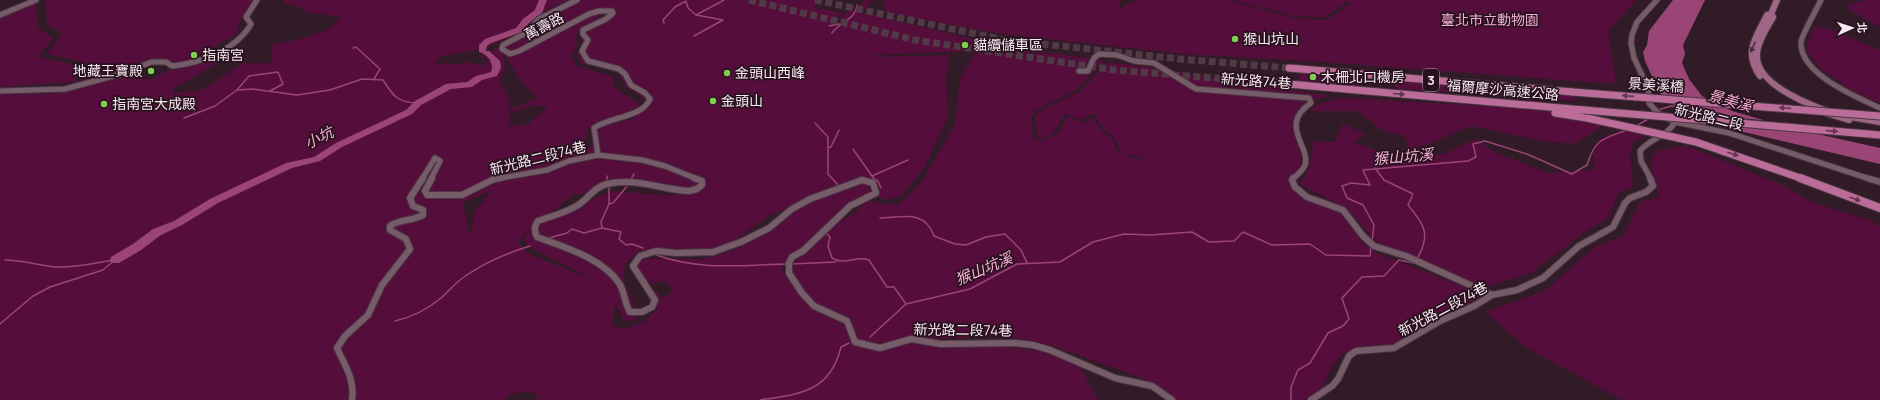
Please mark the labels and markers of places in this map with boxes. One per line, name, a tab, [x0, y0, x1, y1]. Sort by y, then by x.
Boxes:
place label: 猴山坑山	[1243, 29, 1299, 48]
marker: 猴山坑山	[1230, 34, 1240, 44]
place label: 貓纜儲車區	[973, 35, 1043, 54]
marker: 貓纜儲車區	[960, 40, 970, 50]
place label: 指南宮	[202, 45, 244, 64]
marker: 指南宮	[189, 50, 199, 60]
place label: 地藏王寶殿	[73, 61, 143, 80]
place label: 金頭山西峰	[735, 63, 805, 82]
marker: 地藏王寶殿	[146, 66, 156, 76]
place label: 木柵北口機房	[1321, 67, 1405, 86]
marker: 金頭山西峰	[722, 68, 732, 78]
marker: 木柵北口機房	[1308, 72, 1318, 82]
place label: 金頭山	[721, 91, 763, 110]
place label: 指南宮大成殿	[112, 94, 196, 113]
marker: 金頭山	[708, 96, 718, 106]
marker: 指南宮大成殿	[99, 99, 109, 109]

